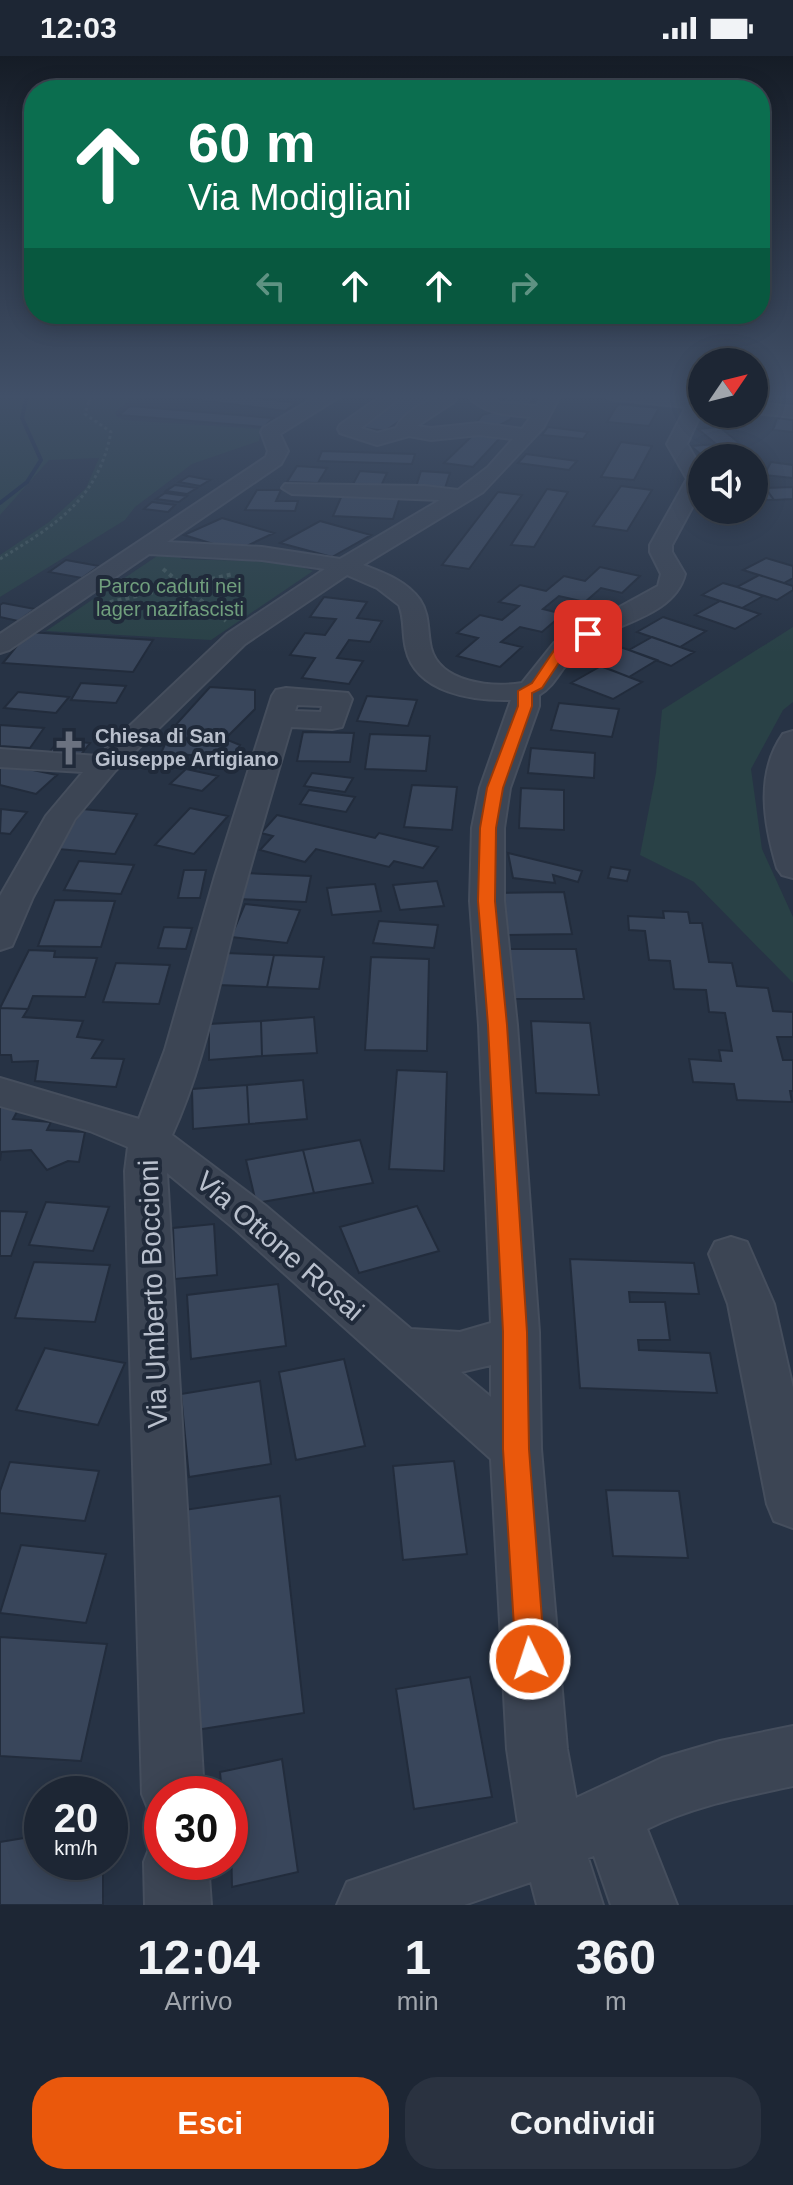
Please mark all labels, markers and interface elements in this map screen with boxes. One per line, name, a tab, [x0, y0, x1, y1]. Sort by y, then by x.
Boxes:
text: 12:03	[40, 11, 117, 44]
text: 60 m	[188, 111, 316, 174]
icon: ahead	[56, 112, 160, 216]
text: Via Modigliani	[188, 177, 411, 218]
icon: left	[249, 264, 293, 308]
icon: ahead	[333, 264, 377, 308]
icon: ahead	[417, 264, 461, 308]
icon: right	[501, 264, 545, 308]
north arrow	[688, 348, 768, 428]
map controls	[688, 348, 768, 524]
button: sound	[688, 444, 768, 524]
park label: Parco caduti nei lager nazifascisti	[96, 575, 244, 620]
pin	[554, 600, 622, 668]
icon: arrive	[566, 612, 610, 656]
place label: Chiesa di San Giuseppe Artigiano	[95, 725, 279, 770]
church icon: Chiesa di San Giuseppe Artigiano	[50, 729, 88, 767]
street label: Via Umberto Boccioni	[133, 1159, 173, 1429]
street label: Via Ottone Rosai	[190, 1165, 370, 1327]
position arrow	[488, 1617, 572, 1701]
speed limit sign: 30	[144, 1776, 248, 1880]
text: 20	[54, 1796, 98, 1840]
text: km/h	[54, 1837, 98, 1859]
text: 12:04	[137, 1931, 260, 1984]
text: 1	[404, 1931, 431, 1984]
text: 360	[576, 1931, 656, 1984]
text: Arrivo	[164, 1986, 232, 2016]
text: min	[397, 1986, 439, 2016]
text: m	[605, 1986, 627, 2016]
button: Esci	[32, 2077, 389, 2169]
button: Condividi	[405, 2077, 761, 2169]

